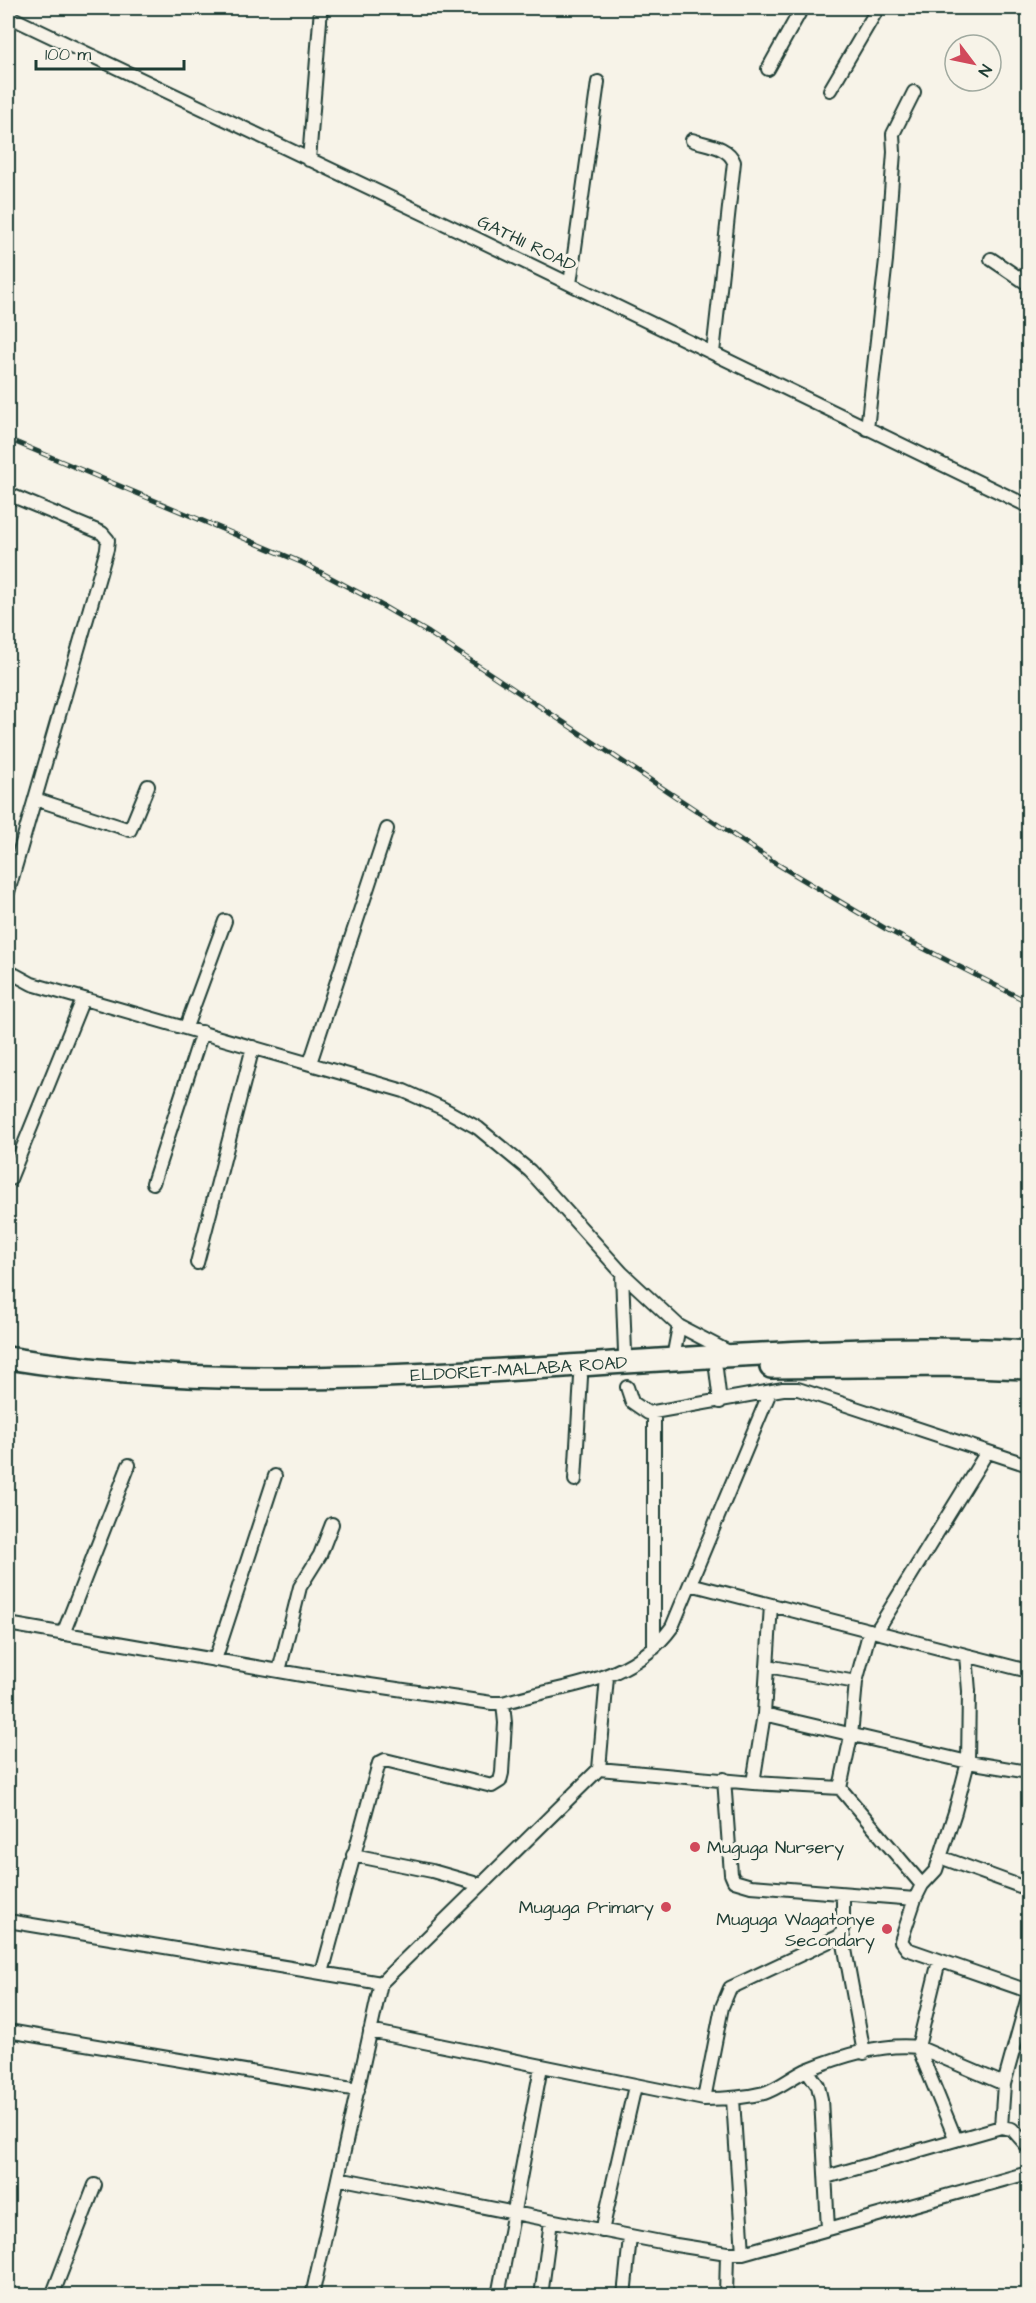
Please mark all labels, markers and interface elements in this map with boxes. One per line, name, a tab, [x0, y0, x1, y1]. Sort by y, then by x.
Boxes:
scale bar	[36, 33, 184, 71]
north arrow	[943, 33, 1003, 93]
text: 100 m	[45, 42, 91, 67]
text: N	[973, 60, 997, 81]
street label: GATHII ROAD	[473, 209, 581, 278]
street label: ELDORET-MALABA ROAD	[410, 1350, 628, 1388]
place label: Muguga Nursery	[707, 1835, 844, 1861]
marker: Muguga Nursery	[688, 1840, 702, 1854]
place label: Muguga Primary	[519, 1895, 654, 1921]
marker: Muguga Primary	[659, 1900, 673, 1914]
place label: Muguga Wagatonye Secondary	[716, 1907, 875, 1954]
marker: Muguga Wagatonye Secondary	[880, 1922, 894, 1936]

